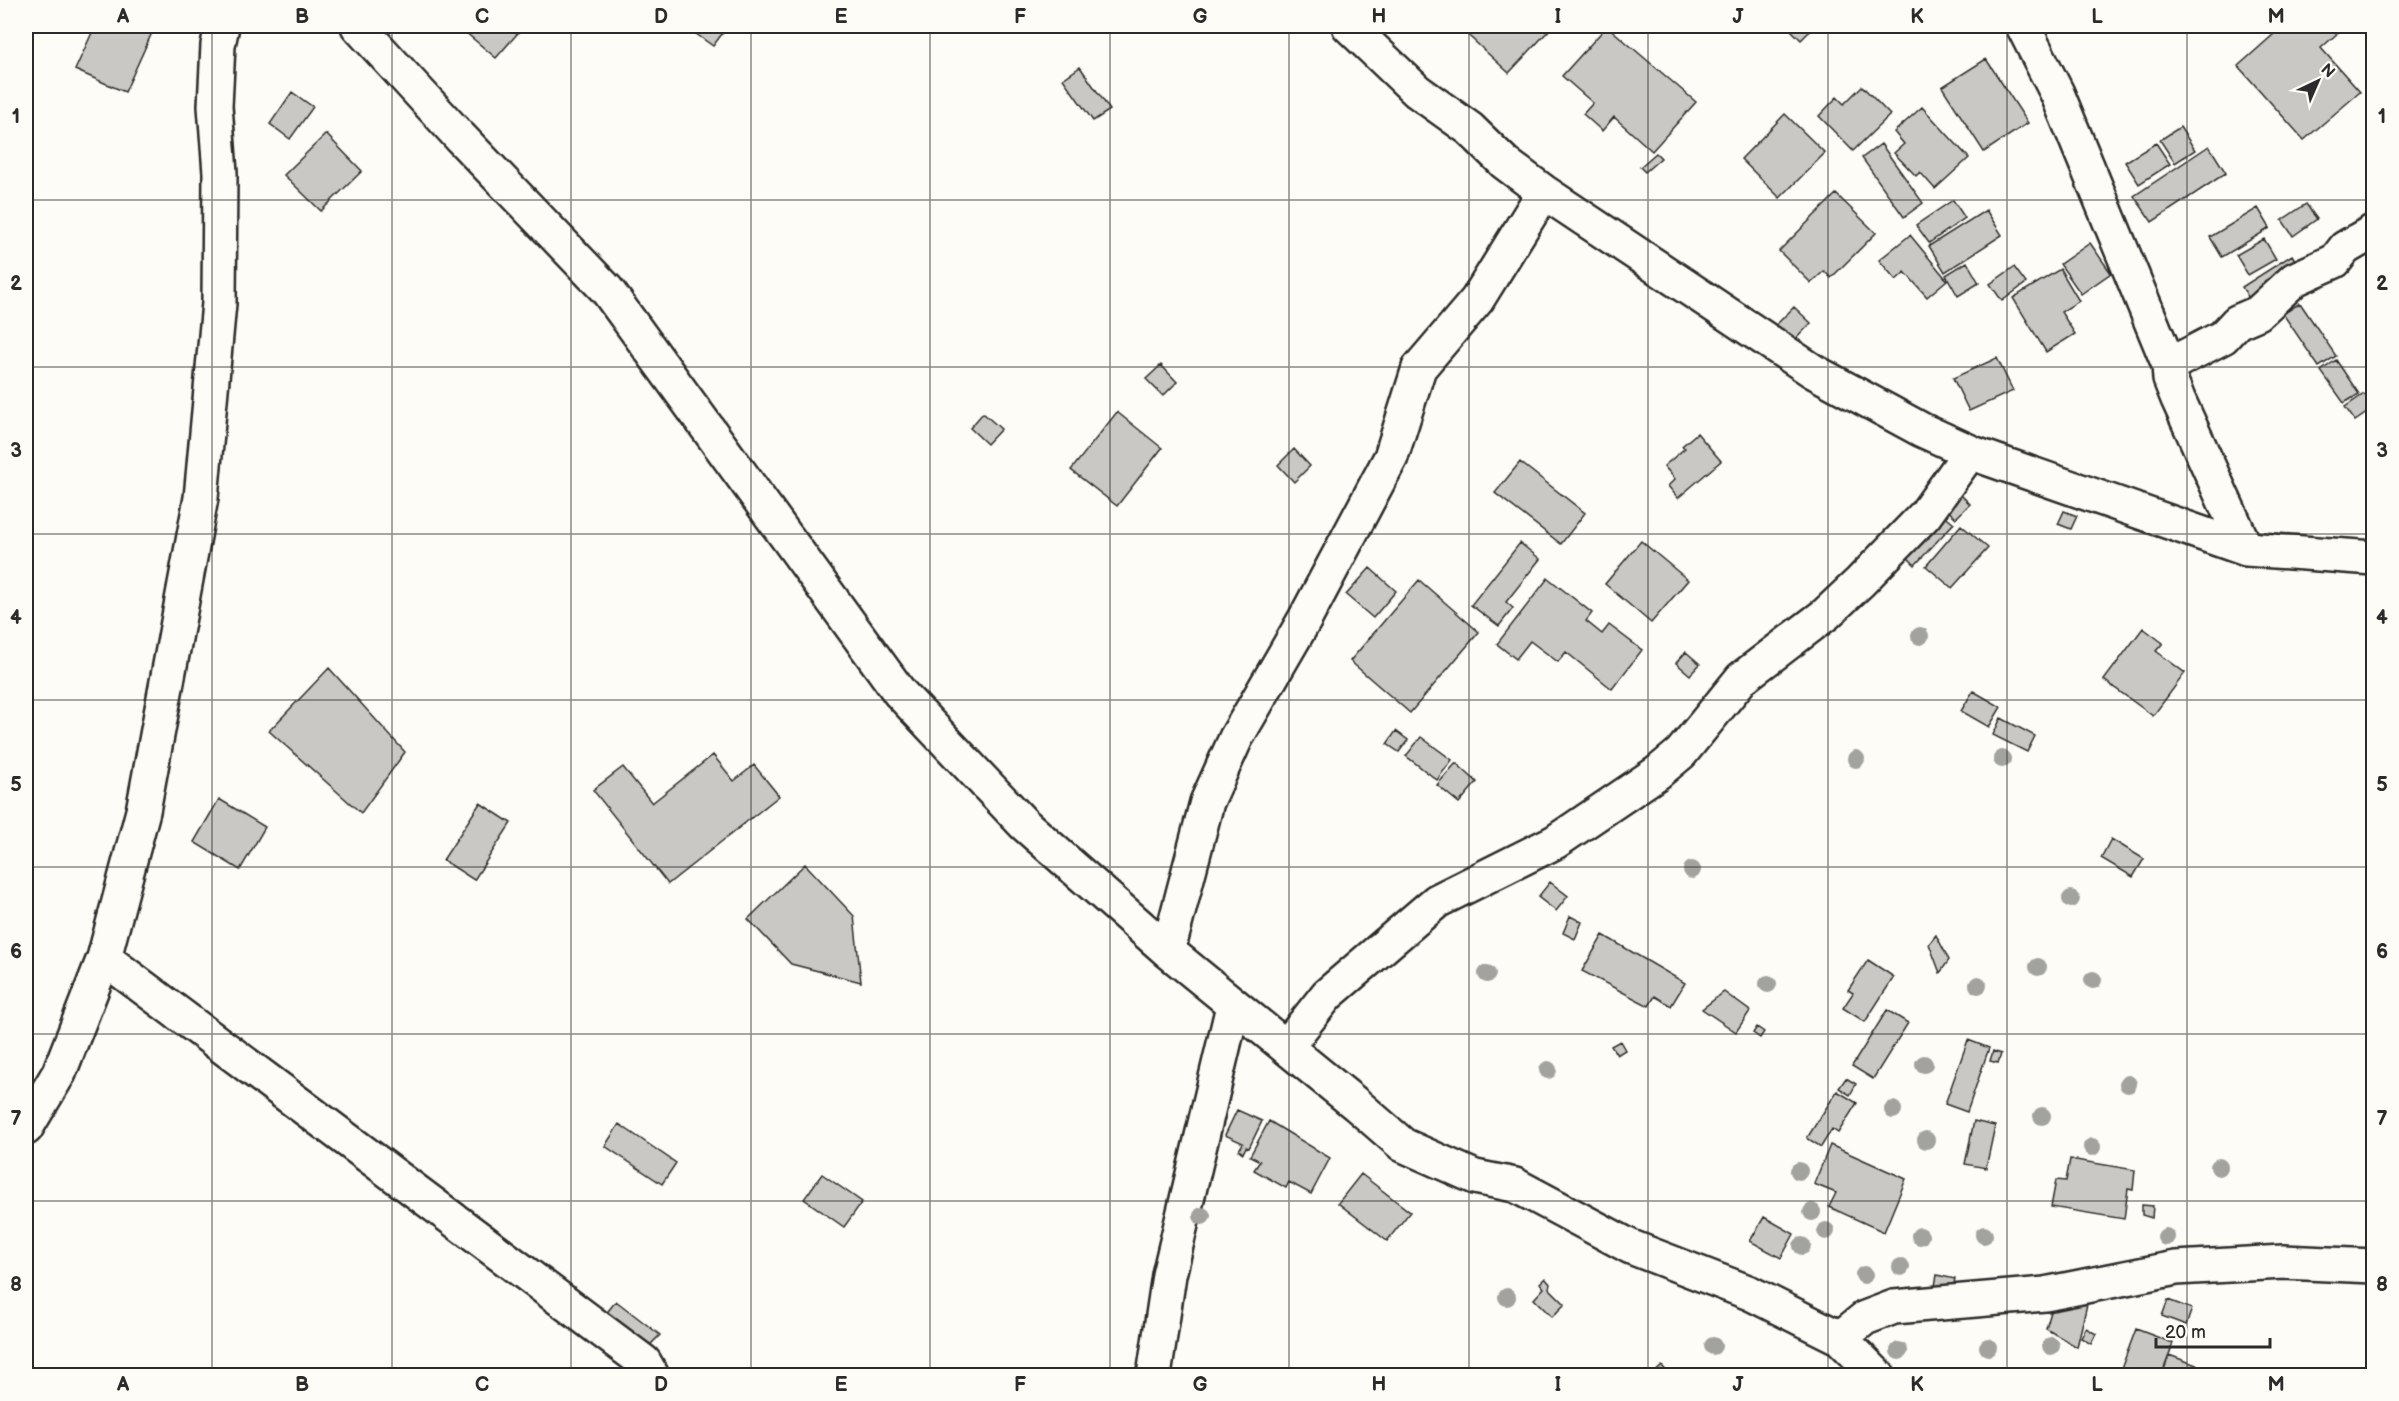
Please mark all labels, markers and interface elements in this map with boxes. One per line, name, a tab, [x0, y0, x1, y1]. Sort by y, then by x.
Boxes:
text: A	[116, 5, 130, 29]
text: B	[295, 5, 309, 29]
text: C	[475, 5, 489, 29]
text: D	[654, 5, 668, 29]
text: E	[835, 5, 848, 29]
text: F	[1014, 5, 1026, 29]
text: G	[1193, 5, 1208, 29]
text: H	[1372, 5, 1386, 29]
text: I	[1555, 5, 1561, 29]
text: J	[1733, 5, 1745, 29]
text: K	[1910, 5, 1924, 29]
text: L	[2091, 5, 2103, 29]
text: M	[2267, 5, 2285, 29]
north arrow	[2288, 51, 2348, 111]
text: N	[2316, 60, 2338, 82]
text: 1	[12, 105, 20, 129]
text: 1	[2378, 105, 2386, 129]
text: 2	[10, 272, 22, 296]
text: 2	[2376, 272, 2388, 296]
text: 3	[10, 439, 22, 463]
text: 3	[2376, 439, 2388, 463]
text: 4	[10, 606, 22, 630]
text: 4	[2376, 606, 2388, 630]
text: 5	[10, 773, 22, 797]
text: 5	[2376, 773, 2388, 797]
text: 6	[10, 940, 22, 964]
text: 6	[2376, 940, 2388, 964]
text: 7	[10, 1107, 22, 1131]
text: 7	[2376, 1107, 2388, 1131]
text: 8	[10, 1273, 22, 1297]
text: 8	[2376, 1273, 2388, 1297]
scale bar	[2156, 1311, 2270, 1349]
text: 20 m	[2165, 1322, 2206, 1343]
text: A	[116, 1373, 130, 1397]
text: B	[295, 1373, 309, 1397]
text: C	[475, 1373, 489, 1397]
text: D	[654, 1373, 668, 1397]
text: E	[835, 1373, 848, 1397]
text: F	[1014, 1373, 1026, 1397]
text: G	[1193, 1373, 1208, 1397]
text: H	[1372, 1373, 1386, 1397]
text: I	[1555, 1373, 1561, 1397]
text: J	[1733, 1373, 1745, 1397]
text: K	[1910, 1373, 1924, 1397]
text: L	[2091, 1373, 2103, 1397]
text: M	[2267, 1373, 2285, 1397]

